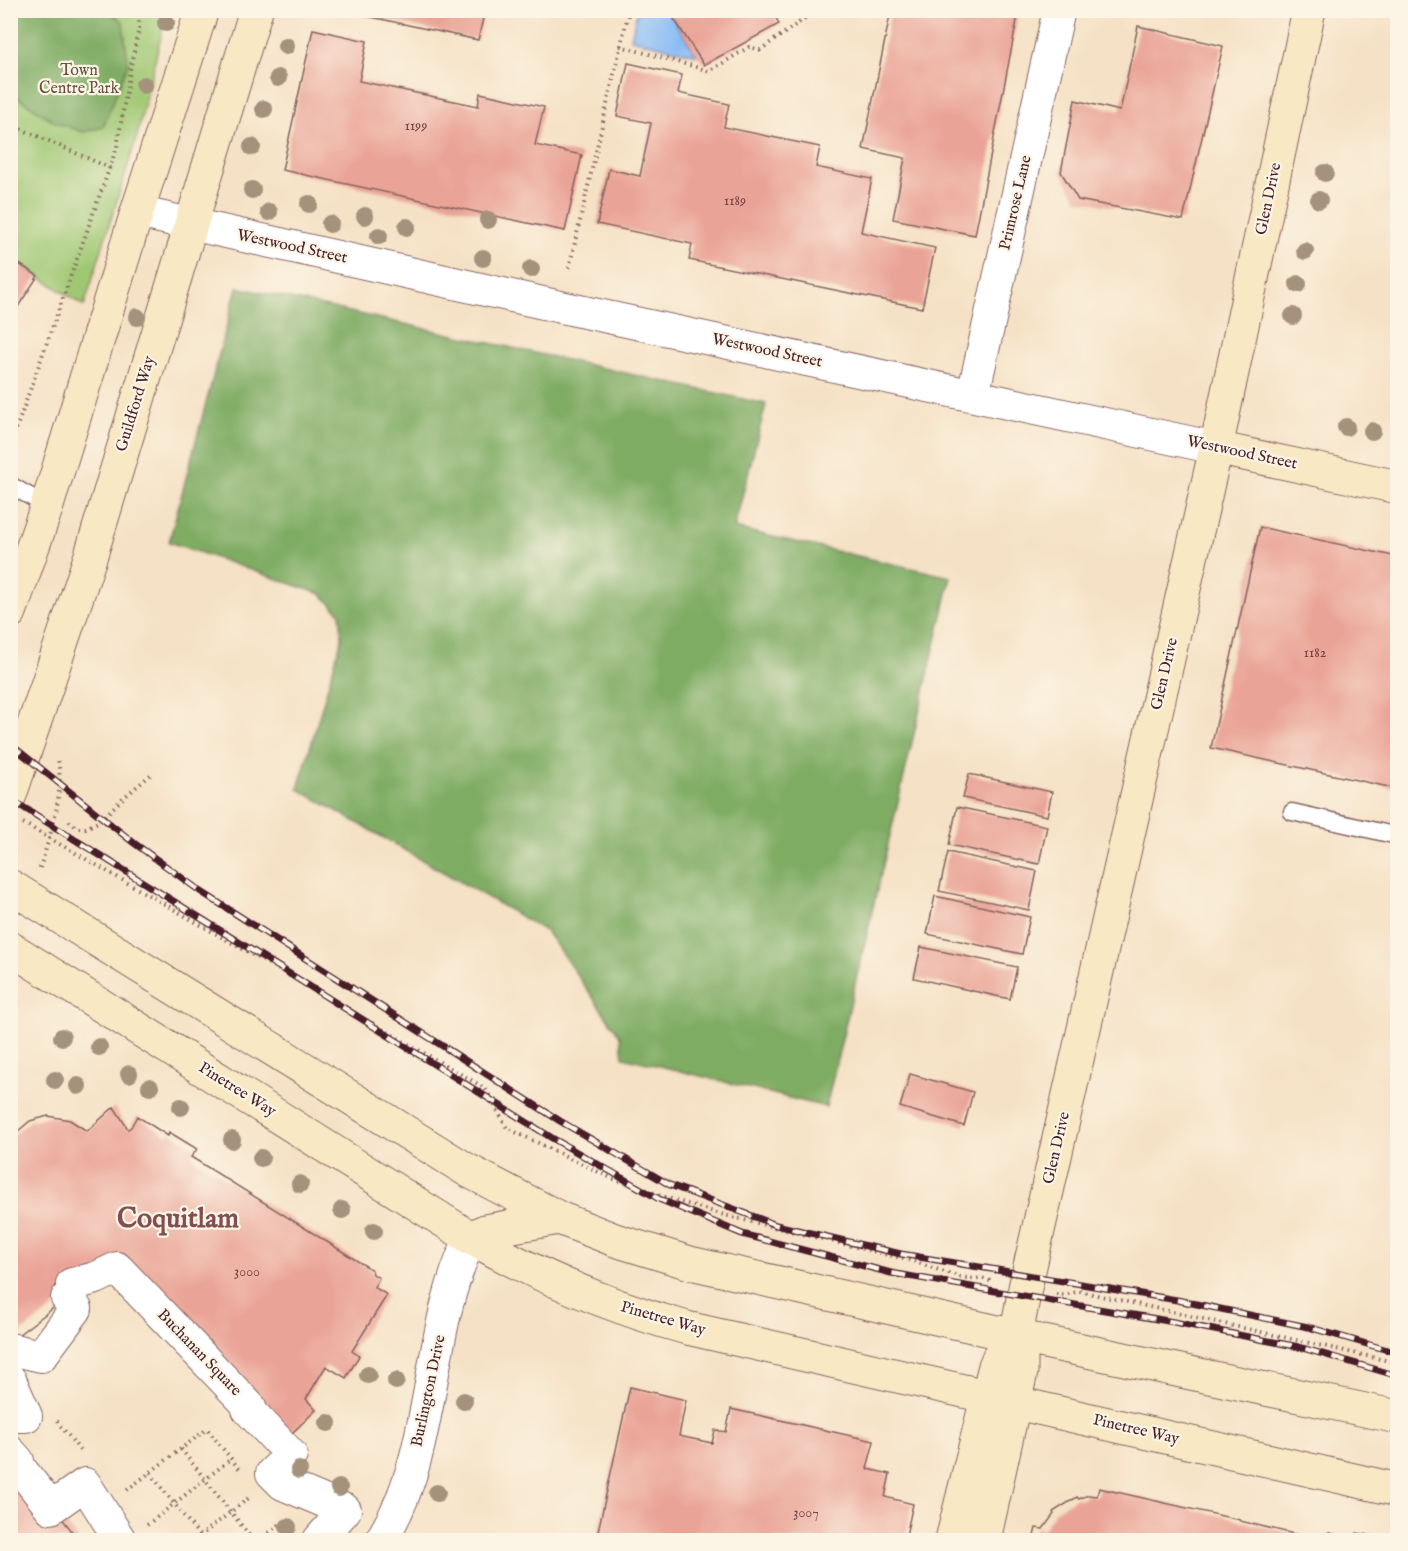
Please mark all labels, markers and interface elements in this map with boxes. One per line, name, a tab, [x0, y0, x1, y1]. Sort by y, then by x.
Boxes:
park label: Town Centre Park	[39, 61, 119, 99]
house number: 1199	[405, 117, 427, 135]
street label: Primrose Lane	[995, 154, 1037, 252]
street label: Glen Drive	[1252, 161, 1286, 237]
house number: 1189	[724, 192, 746, 210]
street label: Westwood Street	[235, 226, 350, 269]
street label: Westwood Street	[710, 330, 825, 373]
street label: Guildford Way	[112, 354, 160, 454]
street label: Westwood Street	[1185, 432, 1300, 475]
street label: Glen Drive	[1147, 636, 1183, 712]
house number: 1182	[1304, 644, 1327, 662]
street label: Pinetree Way	[194, 1058, 280, 1122]
street label: Glen Drive	[1039, 1110, 1075, 1186]
district label: Coquitlam	[117, 1202, 239, 1237]
house number: 3000	[234, 1263, 260, 1281]
street label: Pinetree Way	[618, 1297, 708, 1341]
street label: Buchanan Square	[152, 1305, 246, 1401]
street label: Burlington Drive	[407, 1333, 451, 1449]
street label: Pinetree Way	[1091, 1410, 1181, 1450]
house number: 3007	[793, 1504, 819, 1522]

